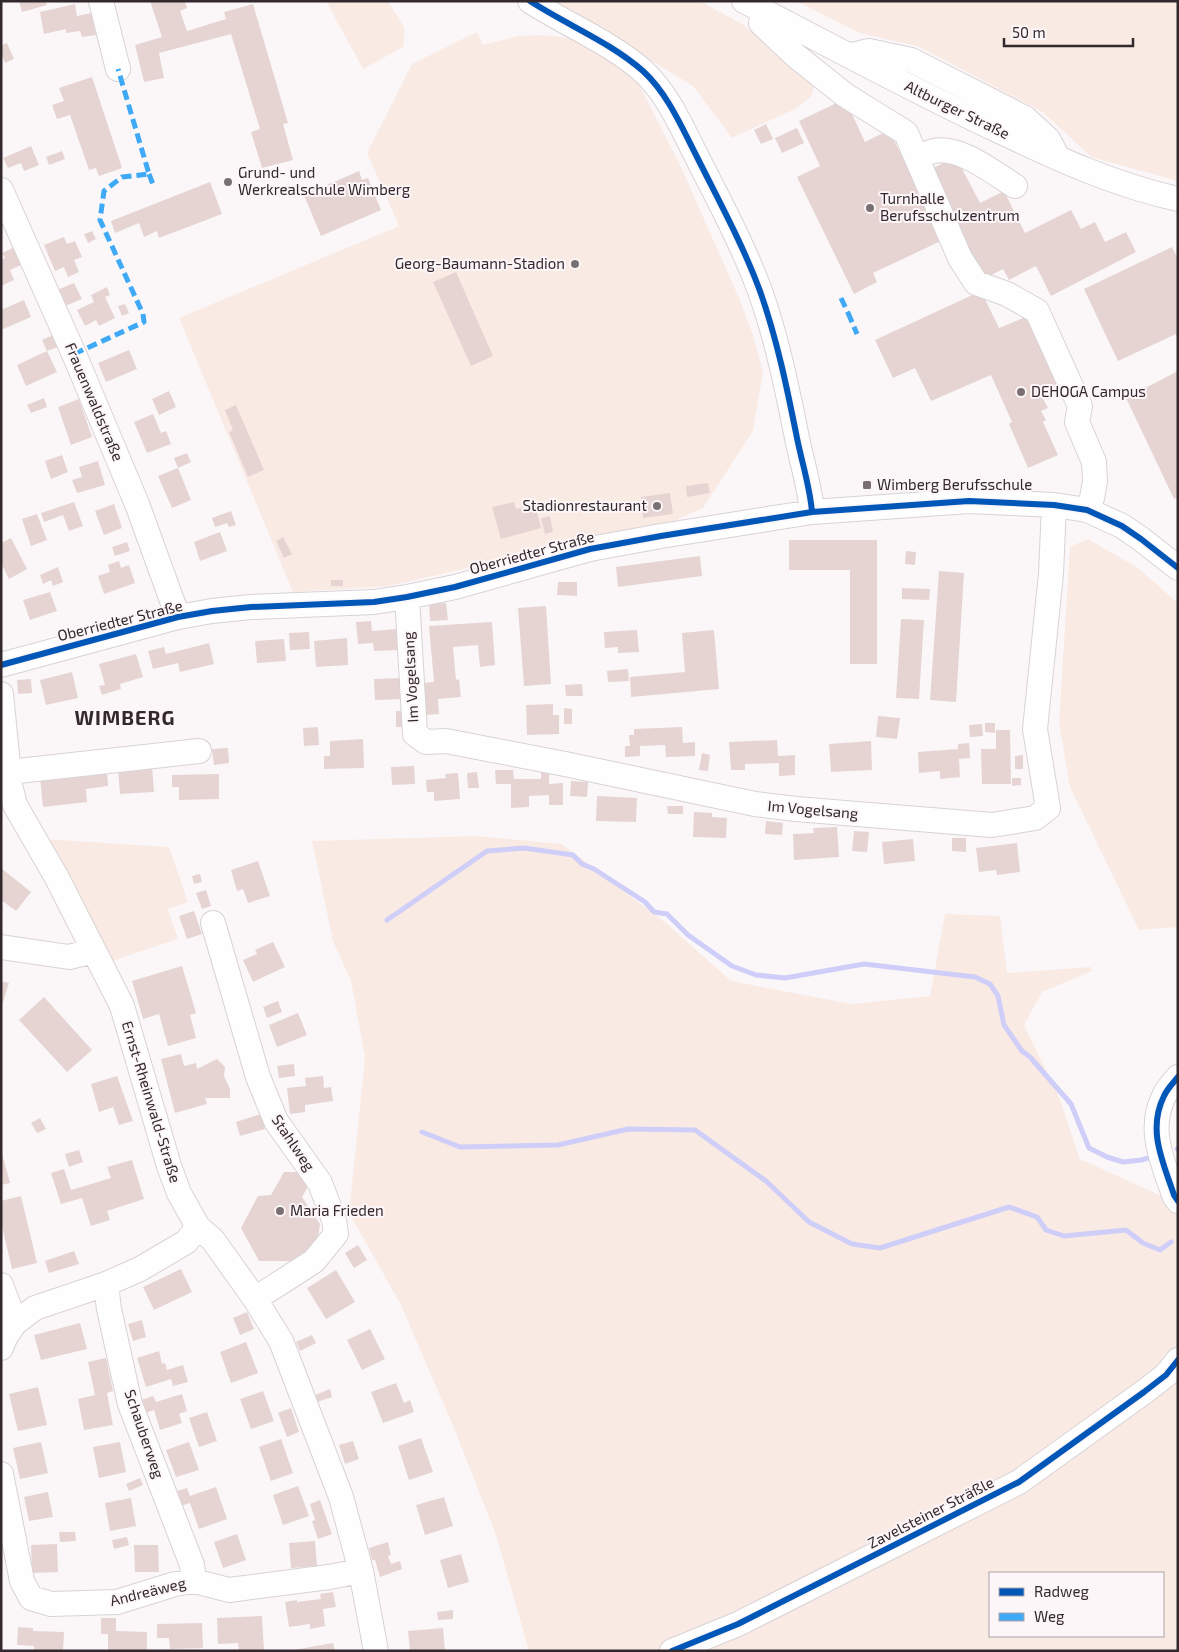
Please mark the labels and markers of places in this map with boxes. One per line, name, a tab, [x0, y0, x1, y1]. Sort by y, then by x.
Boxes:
place label: Grund- und Werkrealschule Wimberg	[238, 163, 411, 198]
marker: Grund- und Werkrealschule Wimberg	[222, 176, 234, 188]
place label: Turnhalle Berufsschulzentrum	[880, 189, 1020, 224]
marker: Turnhalle Berufsschulzentrum	[864, 202, 876, 214]
place label: Georg-Baumann-Stadion	[395, 254, 565, 272]
marker: Georg-Baumann-Stadion	[569, 258, 581, 270]
place label: DEHOGA Campus	[1031, 382, 1146, 400]
marker: DEHOGA Campus	[1015, 386, 1027, 398]
place label: Wimberg Berufsschule	[877, 475, 1032, 493]
marker: Wimberg Berufsschule	[861, 479, 873, 491]
place label: Stadionrestaurant	[522, 496, 647, 514]
marker: Stadionrestaurant	[651, 500, 663, 512]
place label: Maria Frieden	[290, 1201, 384, 1219]
marker: Maria Frieden	[274, 1205, 286, 1217]

